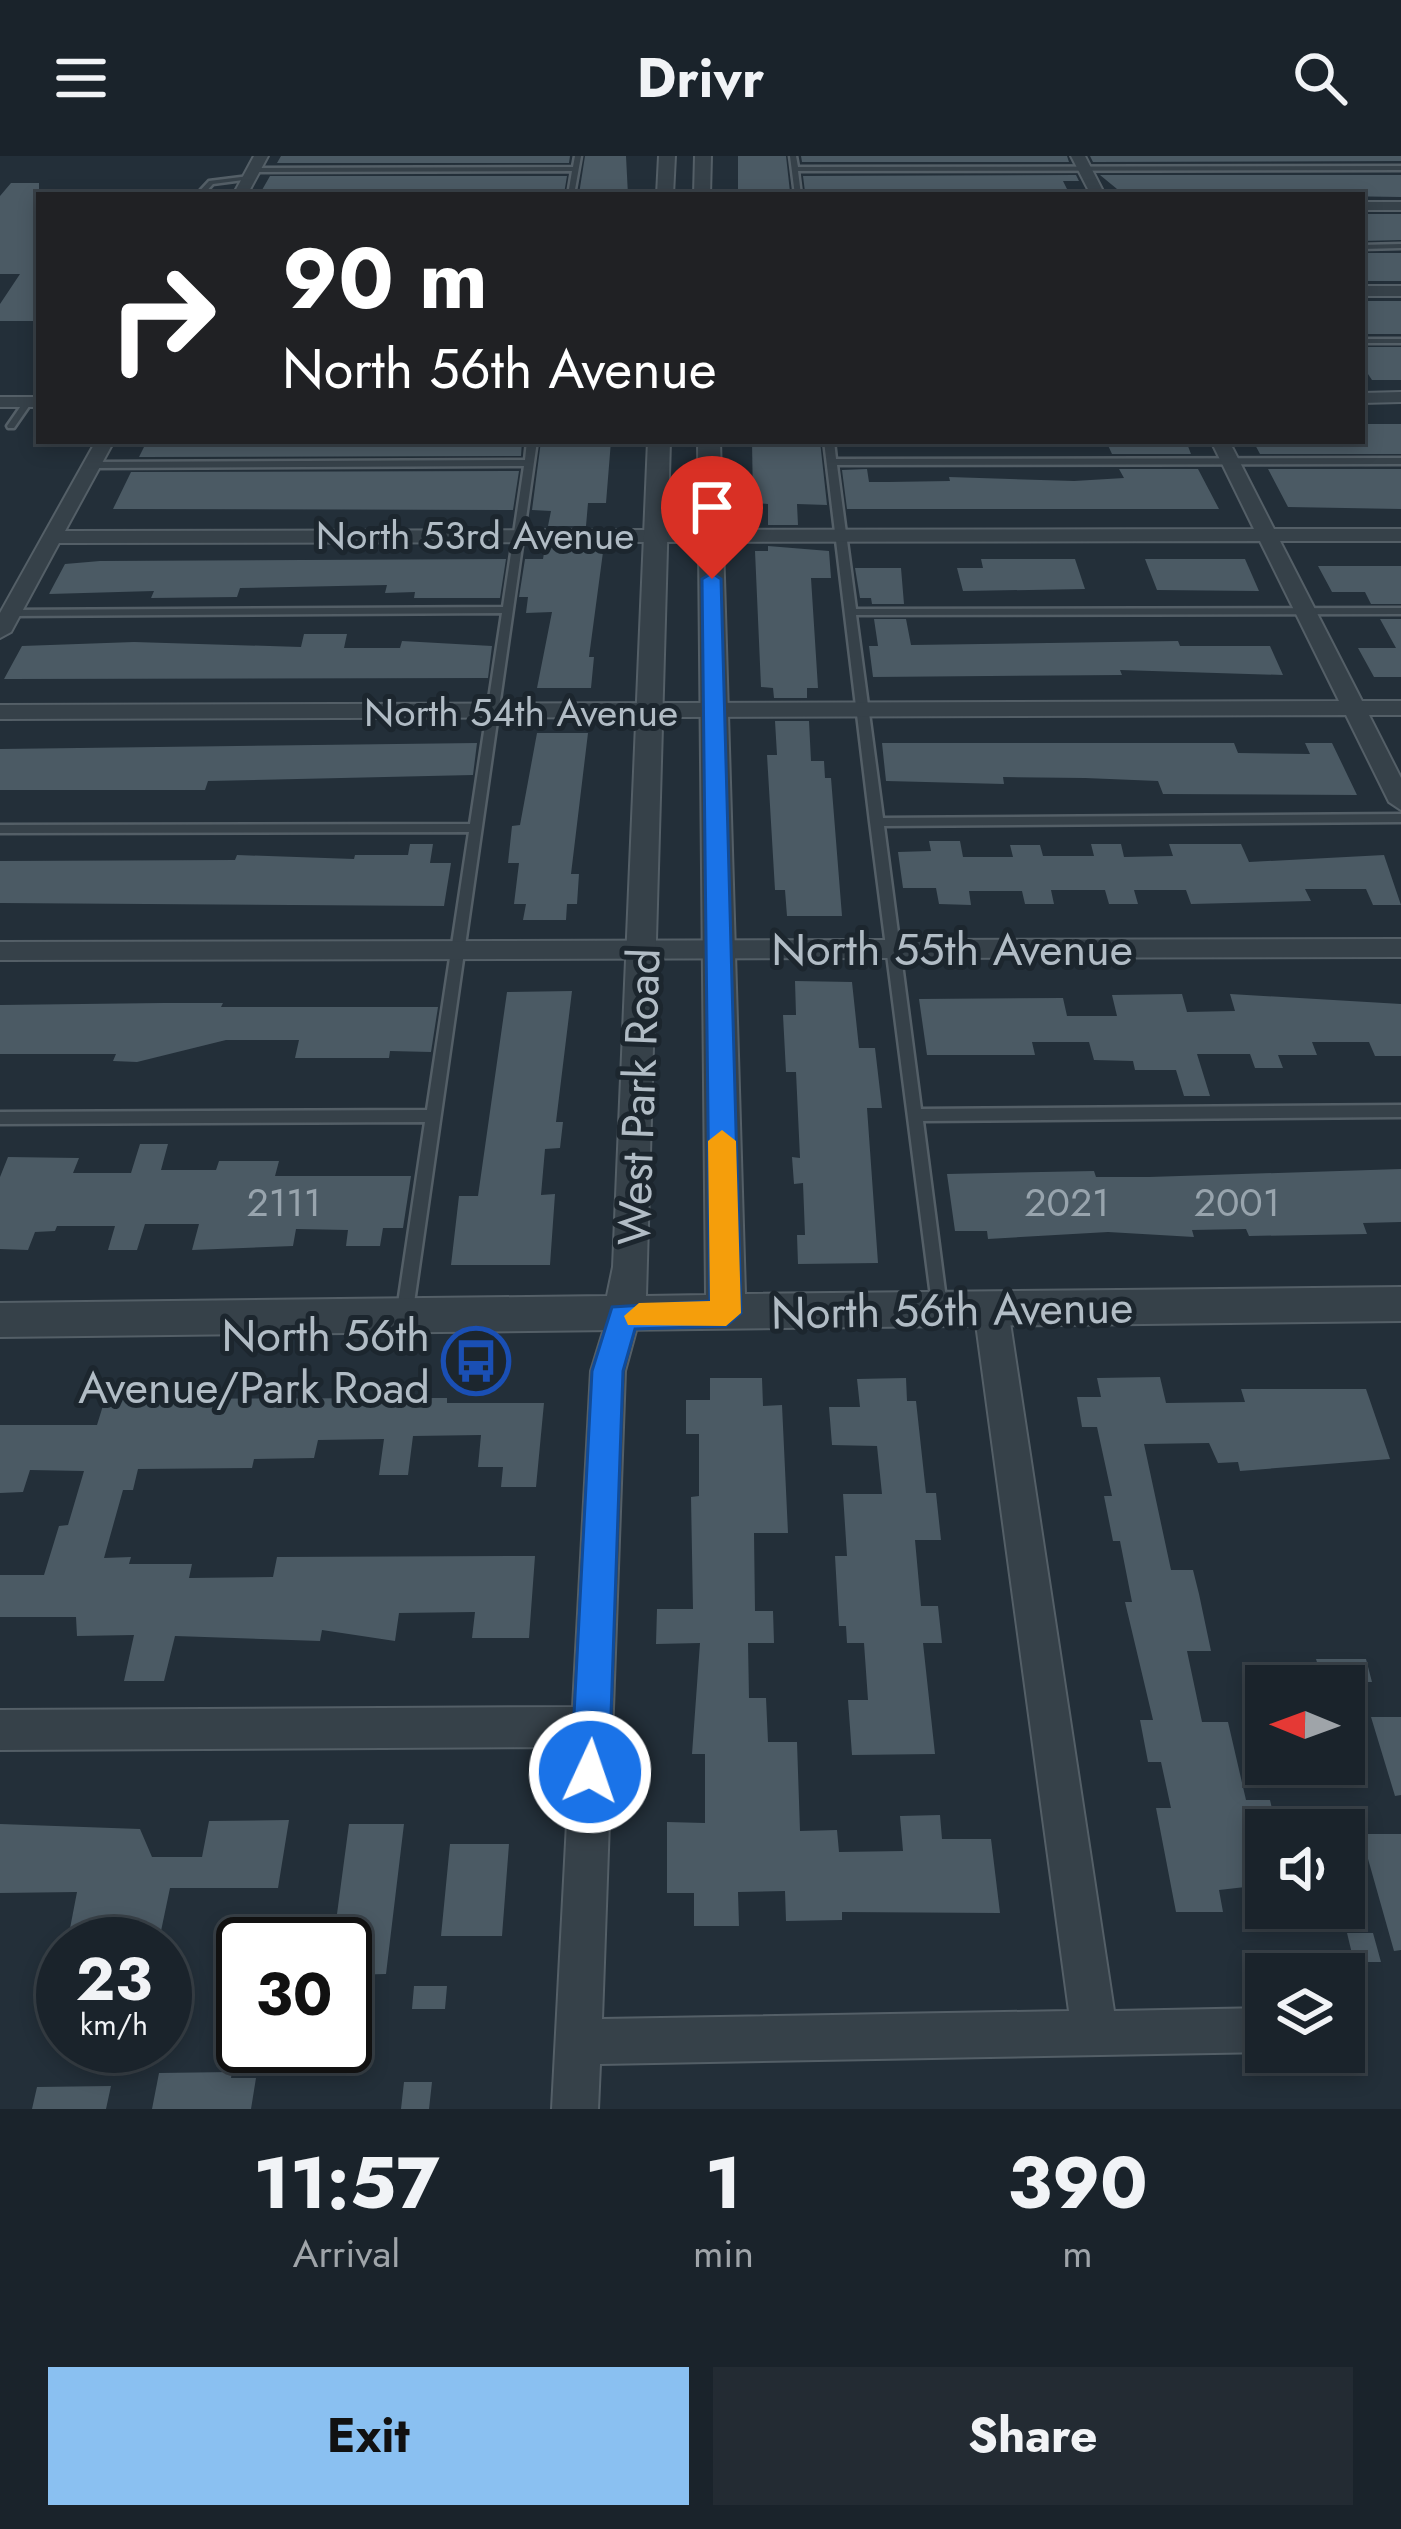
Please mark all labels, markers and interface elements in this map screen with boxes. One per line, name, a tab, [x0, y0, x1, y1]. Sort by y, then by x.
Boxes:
text: Drivr	[637, 39, 764, 117]
icon: menu	[48, 45, 114, 111]
icon: search	[1287, 45, 1353, 111]
text: 90 m	[282, 218, 488, 340]
icon: right	[84, 240, 240, 396]
text: North 56th Avenue	[282, 330, 717, 408]
pin	[661, 456, 763, 579]
icon: arrive	[679, 474, 745, 540]
street label: North 53rd Avenue	[316, 507, 634, 564]
street label: North 54th Avenue	[364, 684, 678, 741]
street label: North 55th Avenue	[771, 917, 1133, 982]
street label: West Park Road	[601, 947, 677, 1247]
house number: 2111	[247, 1174, 321, 1231]
house number: 2021	[1024, 1174, 1110, 1231]
house number: 2001	[1194, 1174, 1280, 1231]
street label: North 56th Avenue	[770, 1274, 1134, 1346]
place label: North 56th Avenue/Park Road	[78, 1303, 430, 1420]
bus stop icon: North 56th Avenue/Park Road	[441, 1326, 511, 1396]
north arrow	[1245, 1665, 1365, 1785]
map controls	[1245, 1665, 1365, 2073]
position arrow	[527, 1709, 653, 1835]
button: sound	[1245, 1809, 1365, 1929]
speed limit sign: 30	[216, 1917, 372, 2073]
text: 23	[76, 1936, 152, 2023]
button: layers	[1245, 1953, 1365, 2073]
text: km/h	[80, 2003, 148, 2046]
text: 11:57	[253, 2131, 440, 2235]
text: 1	[705, 2131, 742, 2235]
text: 390	[1007, 2131, 1148, 2235]
text: Arrival	[293, 2225, 400, 2282]
text: min	[693, 2225, 754, 2282]
text: m	[1062, 2225, 1093, 2282]
button: Exit	[48, 2367, 689, 2505]
button: Share	[713, 2367, 1353, 2505]

